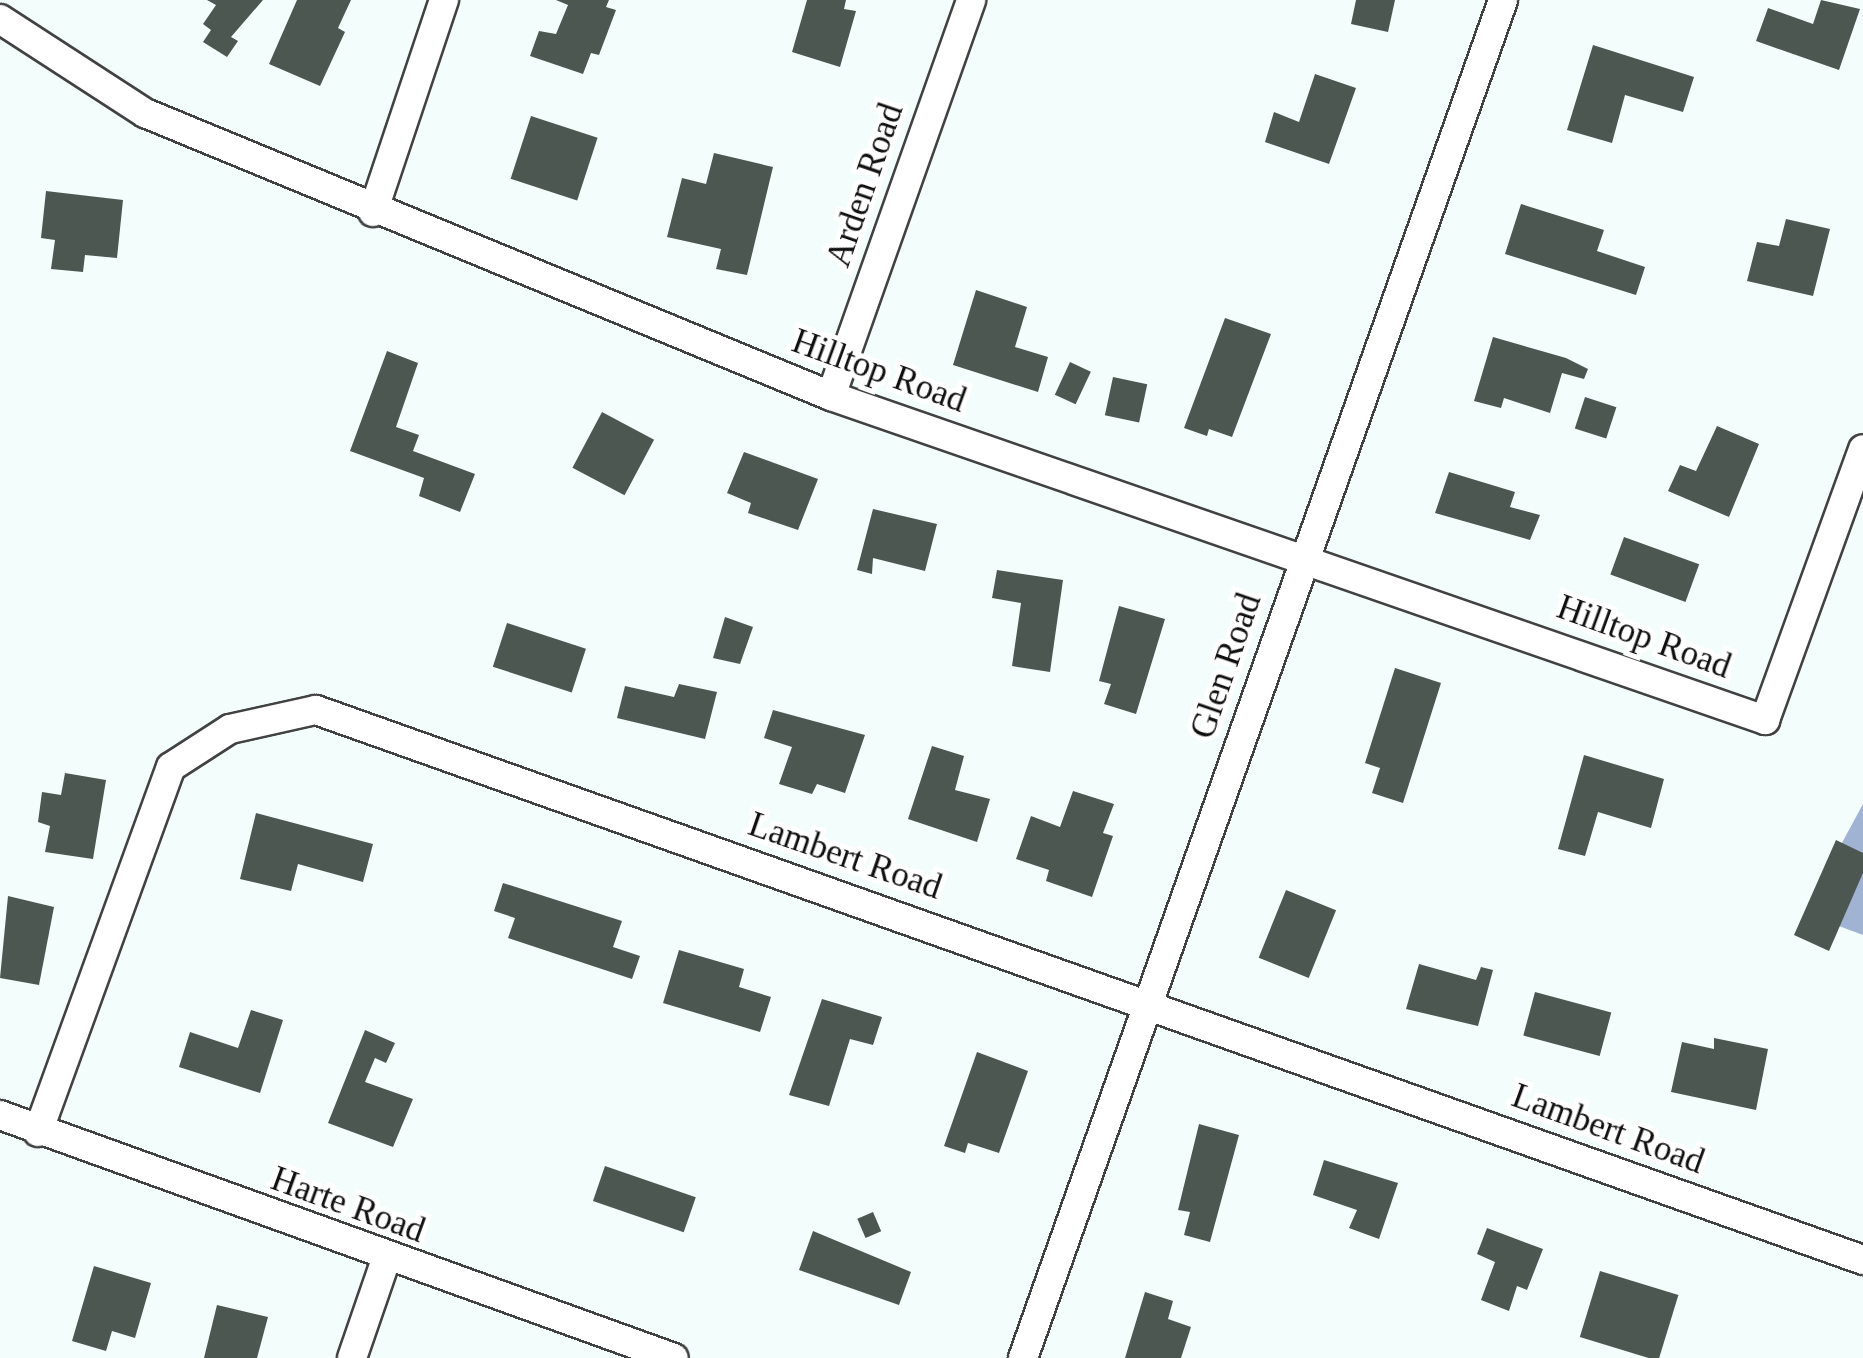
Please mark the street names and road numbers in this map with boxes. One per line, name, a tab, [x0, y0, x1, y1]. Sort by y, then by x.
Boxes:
street label: Arden Road	[817, 98, 913, 272]
street label: Hilltop Road	[786, 320, 972, 422]
street label: Hilltop Road	[1551, 586, 1737, 688]
street label: Glen Road	[1182, 588, 1270, 744]
street label: Lambert Road	[743, 803, 947, 909]
street label: Lambert Road	[1506, 1075, 1710, 1183]
street label: Harte Road	[265, 1158, 431, 1252]

